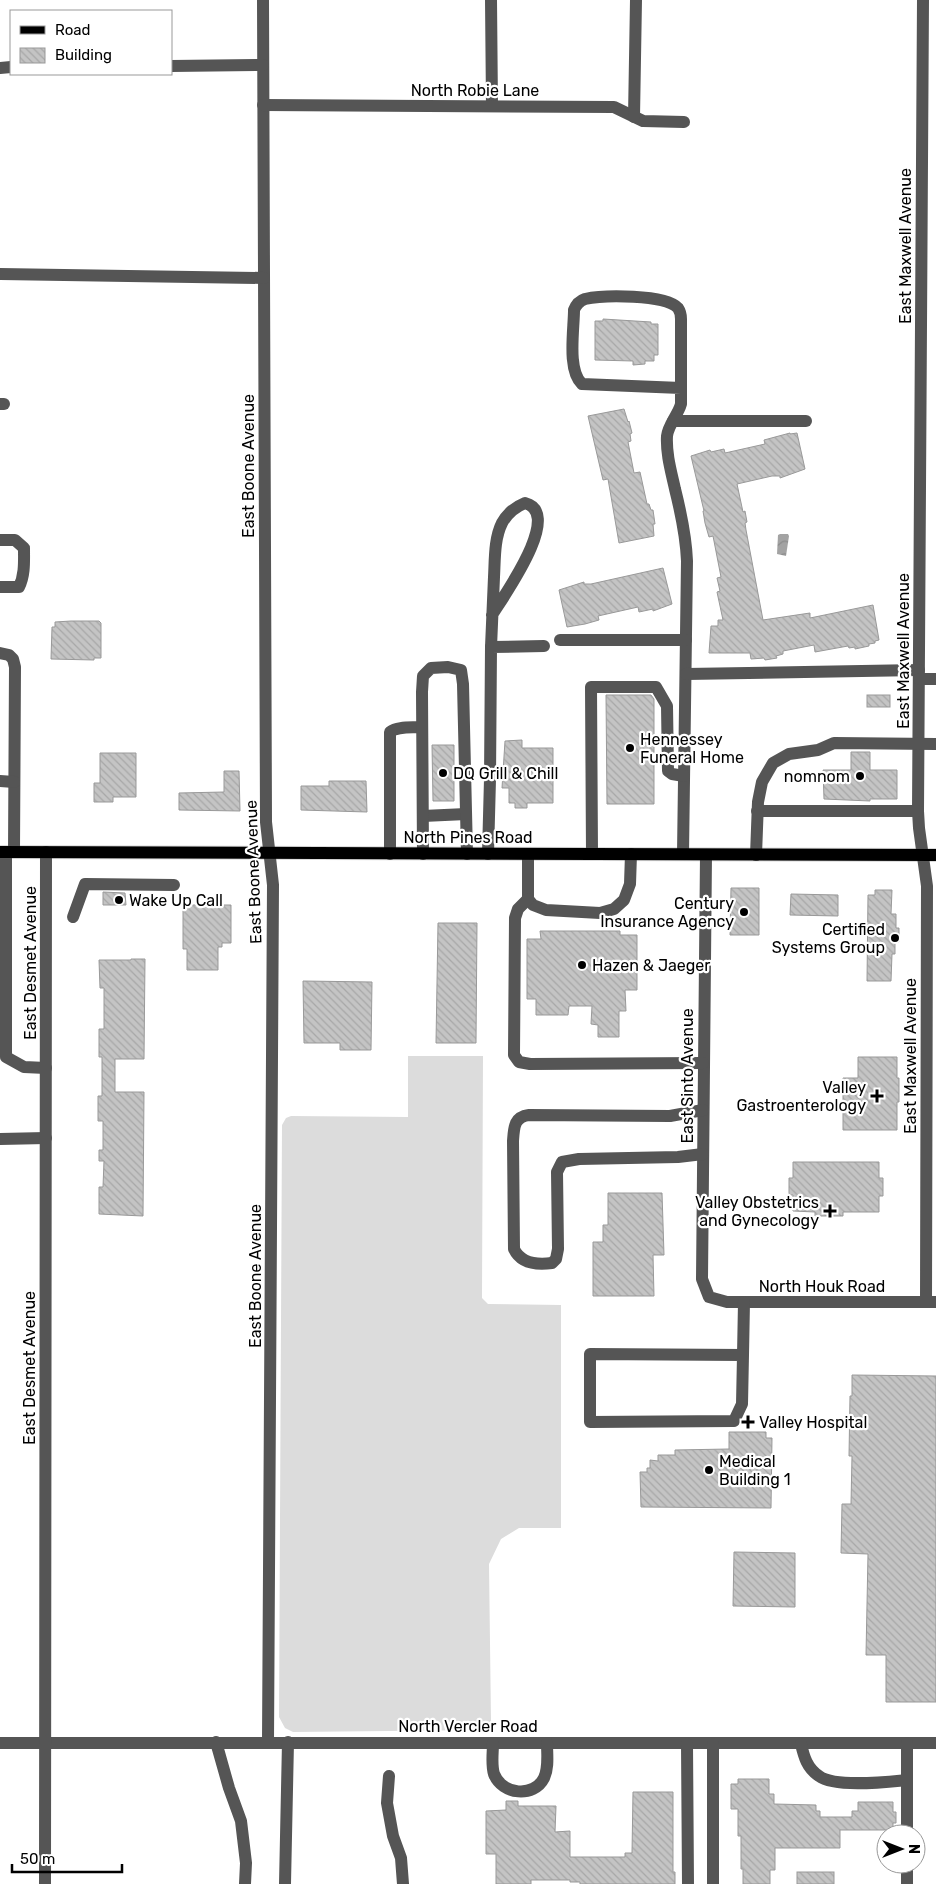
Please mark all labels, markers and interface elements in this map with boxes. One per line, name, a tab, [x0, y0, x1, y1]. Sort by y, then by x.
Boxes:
legend	[10, 10, 172, 75]
text: Road	[55, 21, 91, 39]
text: Building	[55, 46, 112, 64]
street label: North Robie Lane	[411, 81, 539, 100]
street label: East Maxwell Avenue	[896, 168, 915, 324]
street label: East Boone Avenue	[239, 394, 258, 538]
street label: East Maxwell Avenue	[894, 573, 913, 729]
place label: Hennessey Funeral Home	[640, 730, 744, 767]
marker: Hennessey Funeral Home	[624, 742, 636, 754]
place label: DQ Grill & Chill	[453, 764, 558, 783]
marker: DQ Grill & Chill	[437, 767, 449, 779]
place label: nomnom	[784, 767, 850, 786]
marker: nomnom	[854, 770, 866, 782]
street label: East Boone Avenue	[241, 800, 266, 944]
street label: North Pines Road	[403, 828, 533, 847]
street label: East Desmet Avenue	[21, 886, 40, 1040]
place label: Wake Up Call	[129, 891, 223, 910]
marker: Wake Up Call	[113, 894, 125, 906]
place label: Century Insurance Agency	[600, 894, 734, 931]
marker: Century Insurance Agency	[738, 906, 750, 918]
place label: Certified Systems Group	[772, 920, 885, 957]
marker: Certified Systems Group	[889, 932, 901, 944]
place label: Hazen & Jaeger	[592, 956, 710, 975]
marker: Hazen & Jaeger	[576, 959, 588, 971]
street label: East Maxwell Avenue	[901, 978, 920, 1134]
street label: East Sinto Avenue	[678, 1008, 697, 1144]
place label: Valley Gastroenterology	[736, 1078, 866, 1115]
marker: Valley Gastroenterology	[870, 1089, 884, 1103]
place label: Valley Obstetrics and Gynecology	[695, 1193, 819, 1230]
street label: East Boone Avenue	[246, 1204, 265, 1348]
marker: Valley Obstetrics and Gynecology	[823, 1204, 837, 1218]
street label: North Houk Road	[759, 1277, 885, 1296]
street label: East Desmet Avenue	[20, 1291, 39, 1445]
place label: Valley Hospital	[759, 1413, 867, 1432]
marker: Valley Hospital	[741, 1415, 755, 1429]
place label: Medical Building 1	[719, 1452, 791, 1489]
marker: Medical Building 1	[703, 1464, 715, 1476]
street label: North Vercler Road	[398, 1717, 538, 1736]
north arrow	[876, 1824, 926, 1874]
scale bar	[12, 1842, 122, 1874]
text: N	[905, 1844, 922, 1854]
text: 50 m	[20, 1850, 55, 1868]

